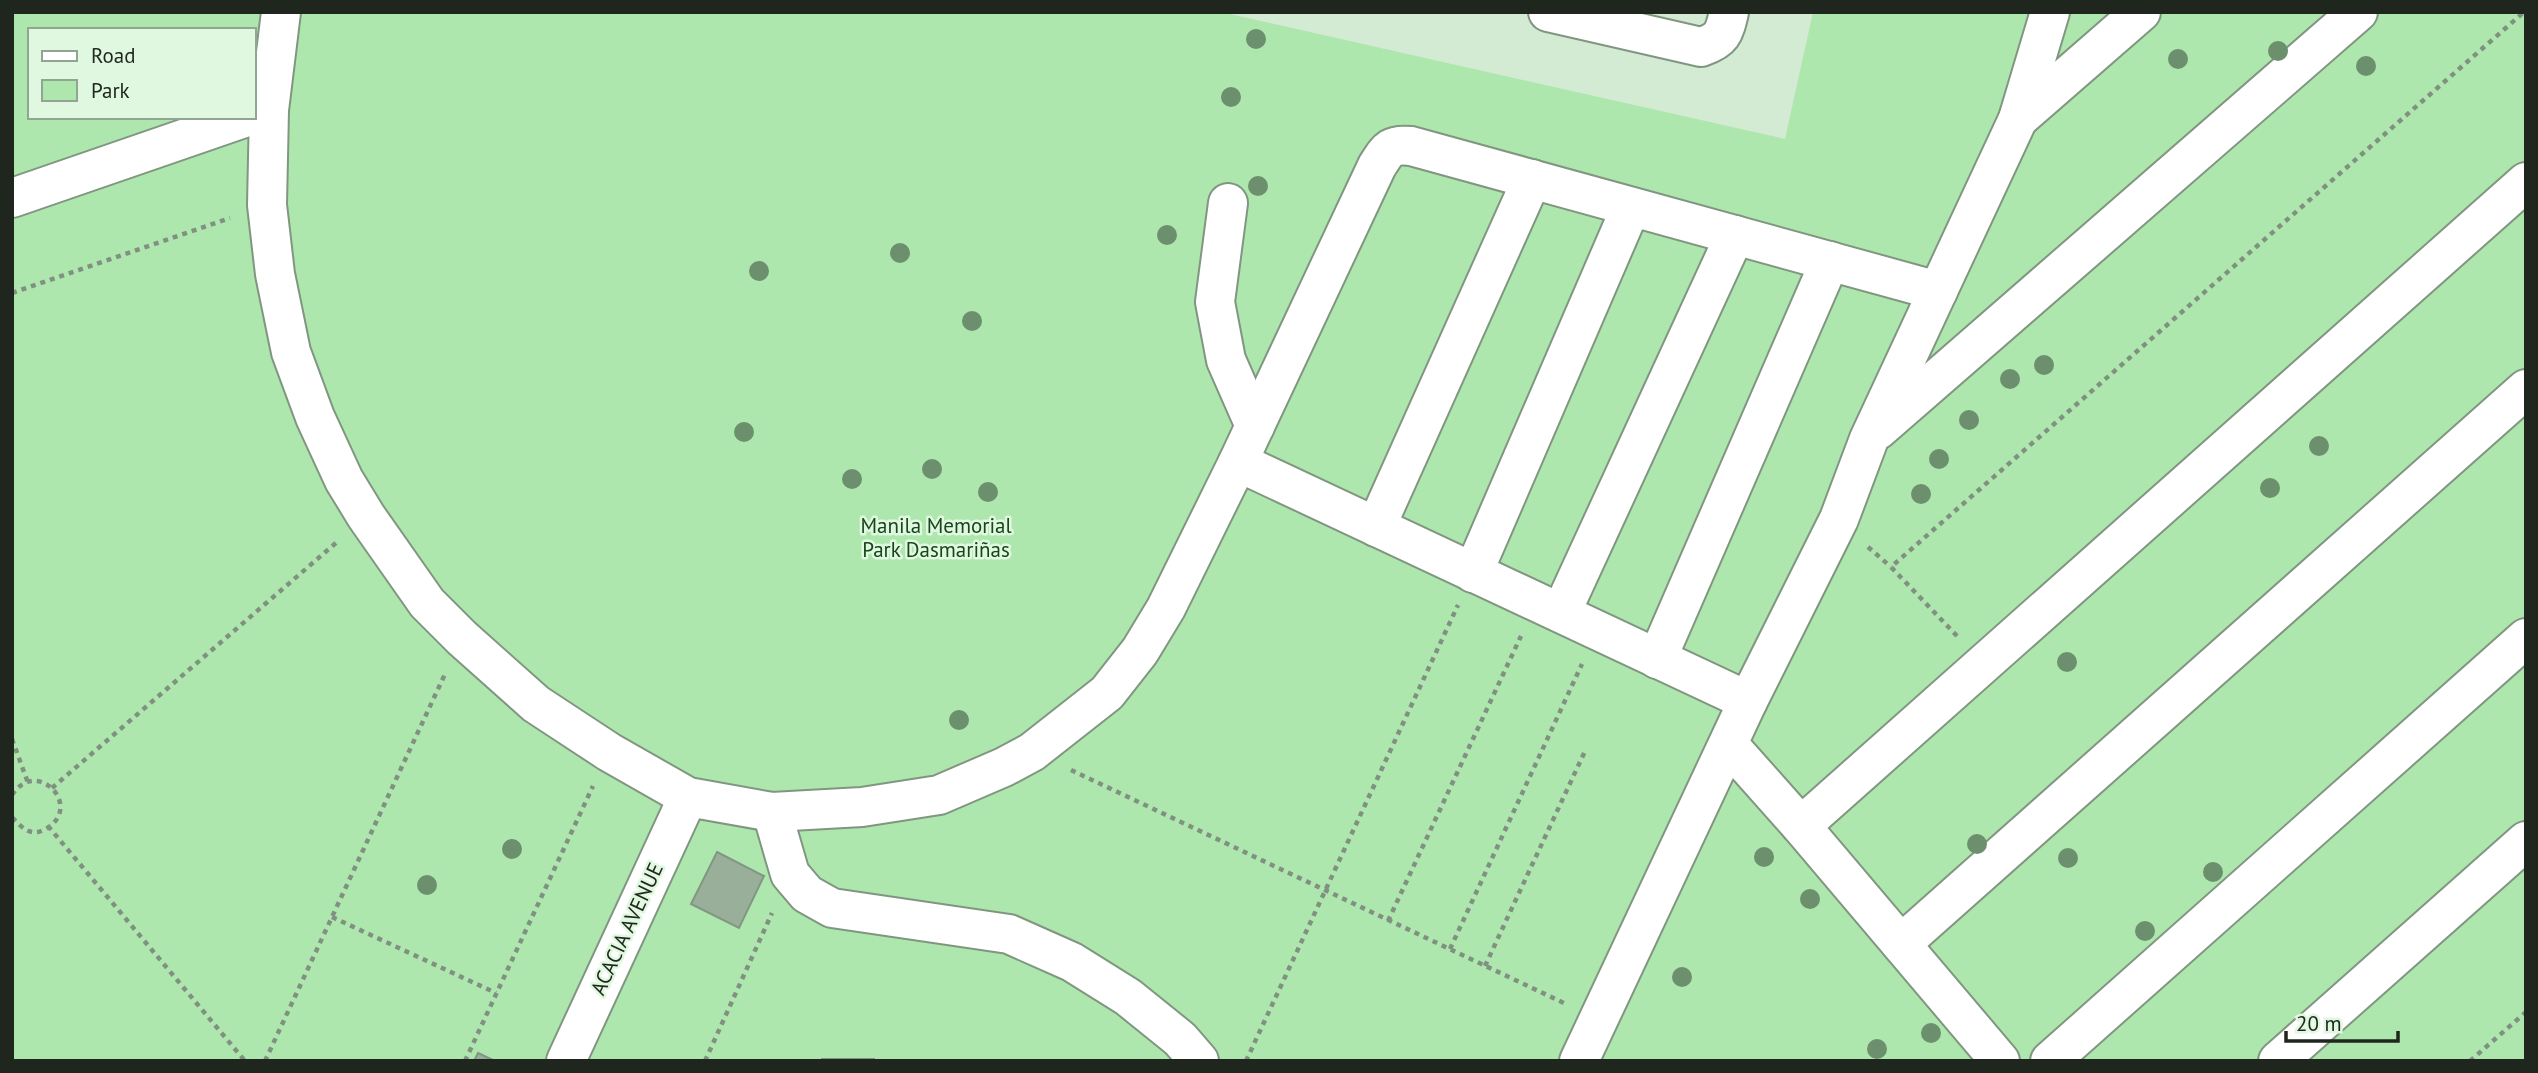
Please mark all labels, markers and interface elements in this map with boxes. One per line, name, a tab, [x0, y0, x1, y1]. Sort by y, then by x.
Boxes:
legend	[28, 28, 256, 119]
text: Road	[91, 42, 135, 69]
text: Park	[91, 77, 130, 104]
park label: Manila Memorial Park Dasmariñas	[860, 512, 1012, 563]
street label: ACACIA AVENUE	[584, 858, 669, 999]
scale bar	[2286, 1000, 2398, 1044]
text: 20 m	[2296, 1010, 2342, 1037]

